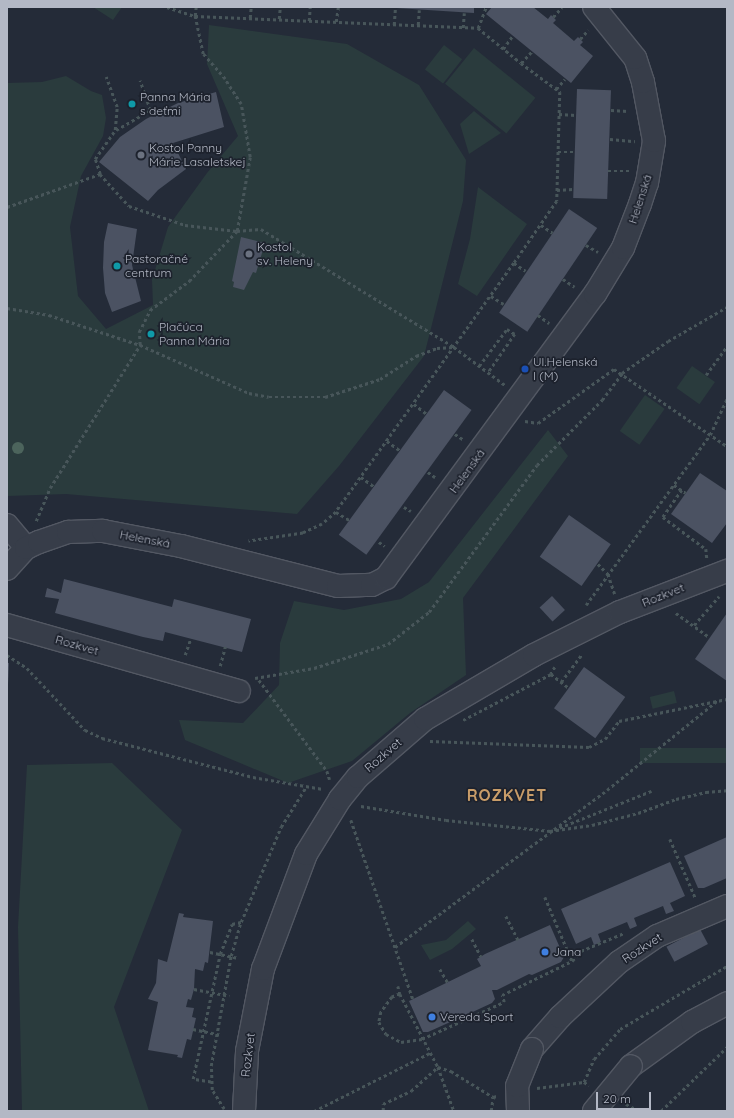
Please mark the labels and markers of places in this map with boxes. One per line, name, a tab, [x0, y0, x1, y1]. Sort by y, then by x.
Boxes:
place label: Panna Mária s deťmi	[140, 90, 210, 118]
marker: Panna Mária s deťmi	[127, 99, 137, 109]
place label: Kostol Panny Márie Lasaletskej	[149, 141, 246, 169]
marker: Kostol Panny Márie Lasaletskej	[136, 150, 146, 160]
place label: Kostol sv. Heleny	[257, 240, 313, 268]
marker: Kostol sv. Heleny	[244, 249, 254, 259]
place label: Pastoračné centrum	[125, 252, 188, 280]
marker: Pastoračné centrum	[112, 261, 122, 271]
place label: Plačúca Panna Mária	[159, 320, 229, 348]
marker: Plačúca Panna Mária	[146, 329, 156, 339]
place label: Ul.Helenská I (M)	[533, 355, 598, 383]
marker: Ul.Helenská I (M)	[520, 364, 530, 374]
place label: Jana	[553, 945, 581, 959]
marker: Jana	[540, 947, 550, 957]
place label: Vereda Sport	[440, 1010, 513, 1024]
marker: Vereda Sport	[427, 1012, 437, 1022]

